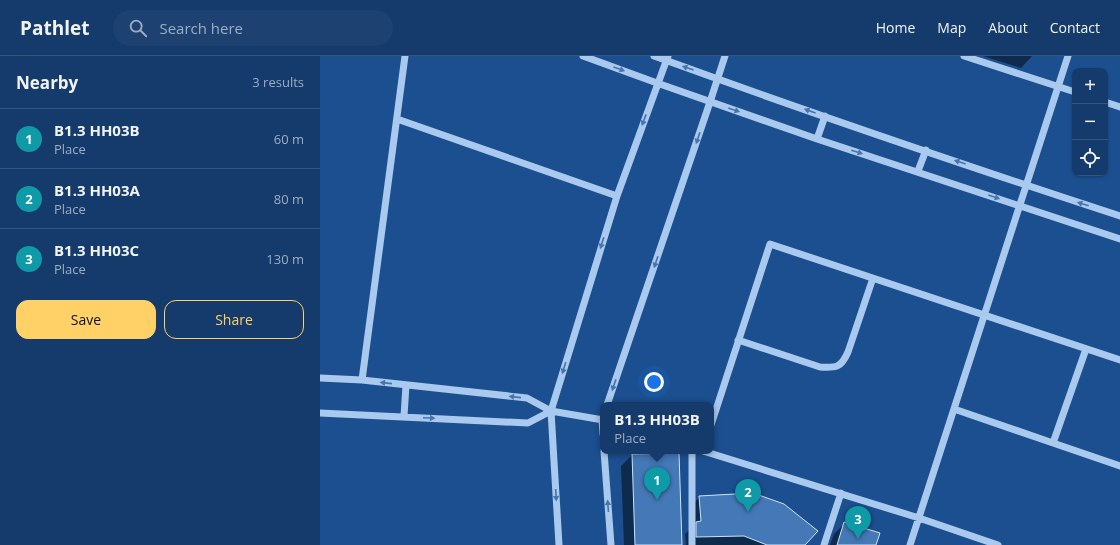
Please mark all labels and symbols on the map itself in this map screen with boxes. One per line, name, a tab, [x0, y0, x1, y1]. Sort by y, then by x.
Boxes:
one-way arrow	[681, 65, 693, 71]
one-way arrow	[614, 67, 626, 73]
one-way arrow	[728, 107, 740, 113]
one-way arrow	[804, 108, 816, 114]
one-way arrow	[641, 115, 647, 127]
one-way arrow	[695, 133, 701, 145]
one-way arrow	[851, 149, 863, 155]
one-way arrow	[953, 159, 965, 165]
one-way arrow	[988, 194, 1000, 200]
one-way arrow	[1077, 200, 1089, 206]
one-way arrow	[599, 237, 605, 249]
one-way arrow	[653, 256, 659, 268]
one-way arrow	[561, 362, 567, 374]
your location	[644, 372, 664, 392]
one-way arrow	[611, 379, 617, 391]
one-way arrow	[380, 380, 392, 386]
one-way arrow	[509, 394, 521, 400]
one-way arrow	[423, 414, 435, 421]
pin: 1	[644, 467, 670, 500]
pin: 2	[735, 479, 761, 512]
one-way arrow	[553, 489, 559, 502]
one-way arrow	[604, 500, 611, 512]
pin: 3	[845, 506, 871, 539]

